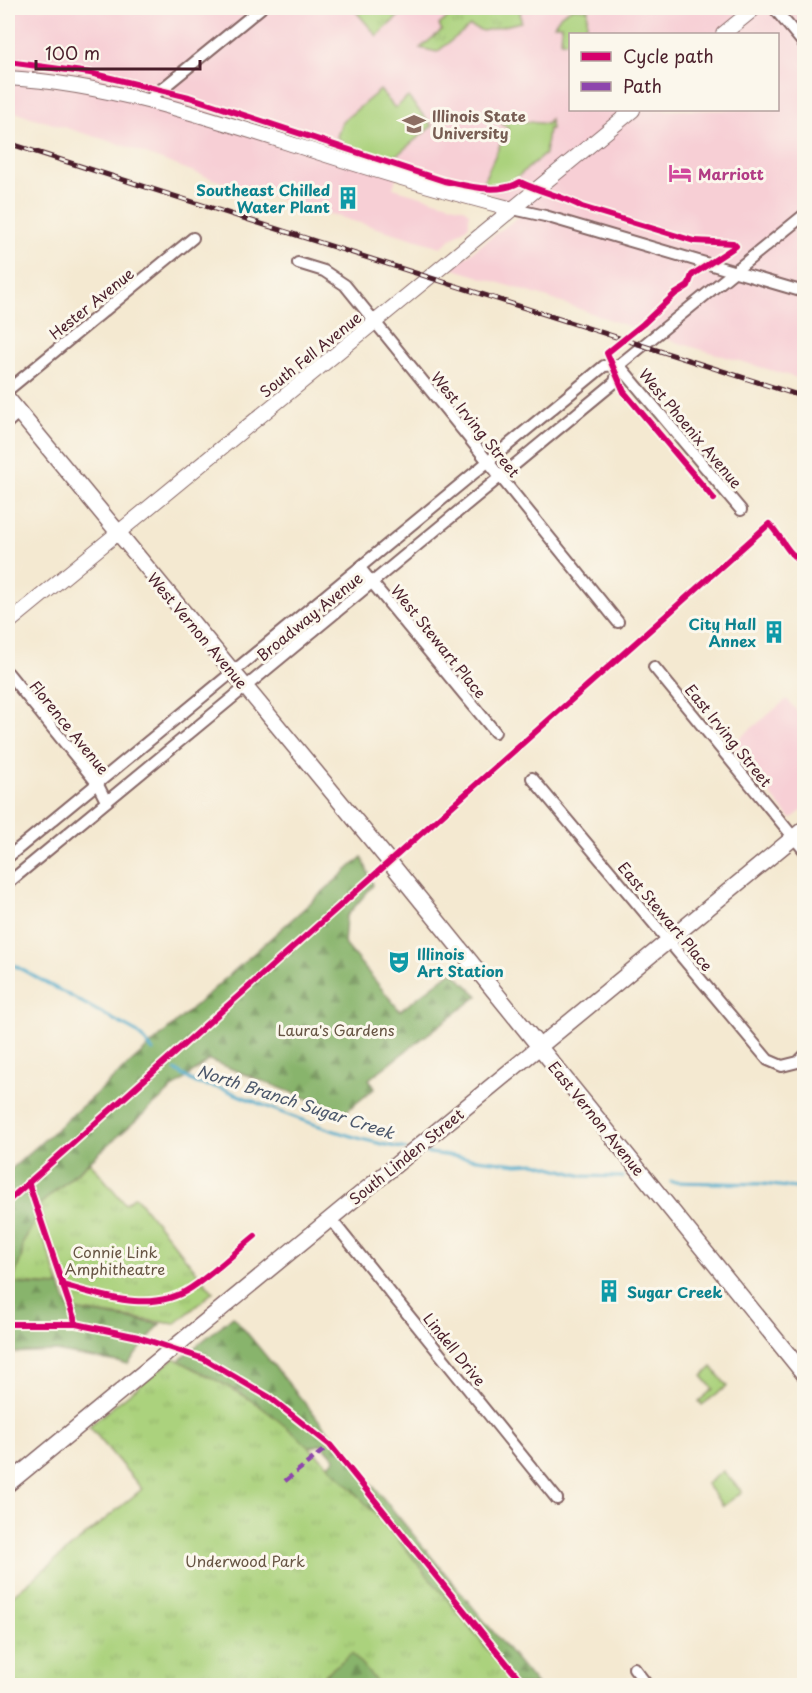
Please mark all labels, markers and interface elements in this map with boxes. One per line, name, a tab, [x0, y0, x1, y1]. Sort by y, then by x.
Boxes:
scale bar	[36, 33, 200, 71]
legend	[569, 33, 779, 111]
text: 100 m	[45, 39, 100, 66]
text: Cycle path	[623, 42, 714, 69]
text: Path	[623, 72, 662, 99]
place label: Illinois State University	[432, 104, 526, 144]
school or university icon: Illinois State University	[401, 111, 427, 137]
hotel icon: Marriott	[667, 160, 693, 186]
place label: Marriott	[698, 162, 764, 185]
place label: Southeast Chilled Water Plant	[196, 178, 330, 218]
building icon: Southeast Chilled Water Plant	[335, 185, 361, 211]
street label: Hester Avenue	[44, 262, 138, 344]
street label: South Fell Avenue	[254, 306, 366, 402]
street label: West Phoenix Avenue	[634, 363, 748, 493]
street label: West Irving Street	[426, 366, 526, 482]
street label: Broadway Avenue	[251, 566, 367, 666]
street label: West Vernon Avenue	[142, 567, 254, 693]
street label: West Stewart Place	[386, 579, 492, 703]
place label: City Hall Annex	[689, 612, 757, 652]
building icon: City Hall Annex	[761, 619, 787, 645]
street label: Florence Avenue	[25, 675, 115, 779]
street label: East Irving Street	[680, 679, 778, 791]
street label: East Stewart Place	[613, 856, 719, 976]
place label: Illinois Art Station	[416, 942, 504, 982]
theatre icon: Illinois Art Station	[386, 949, 412, 975]
park label: Laura's Gardens	[277, 1018, 395, 1041]
street label: East Vernon Avenue	[543, 1056, 651, 1180]
water label: North Branch Sugar Creek	[194, 1058, 399, 1145]
street label: South Linden Street	[344, 1102, 468, 1210]
park label: Connie Link Amphitheatre	[65, 1240, 165, 1280]
building icon: Sugar Creek	[596, 1278, 622, 1304]
place label: Sugar Creek	[627, 1280, 723, 1303]
street label: Lindell Drive	[418, 1307, 492, 1391]
park label: Underwood Park	[185, 1549, 305, 1572]

